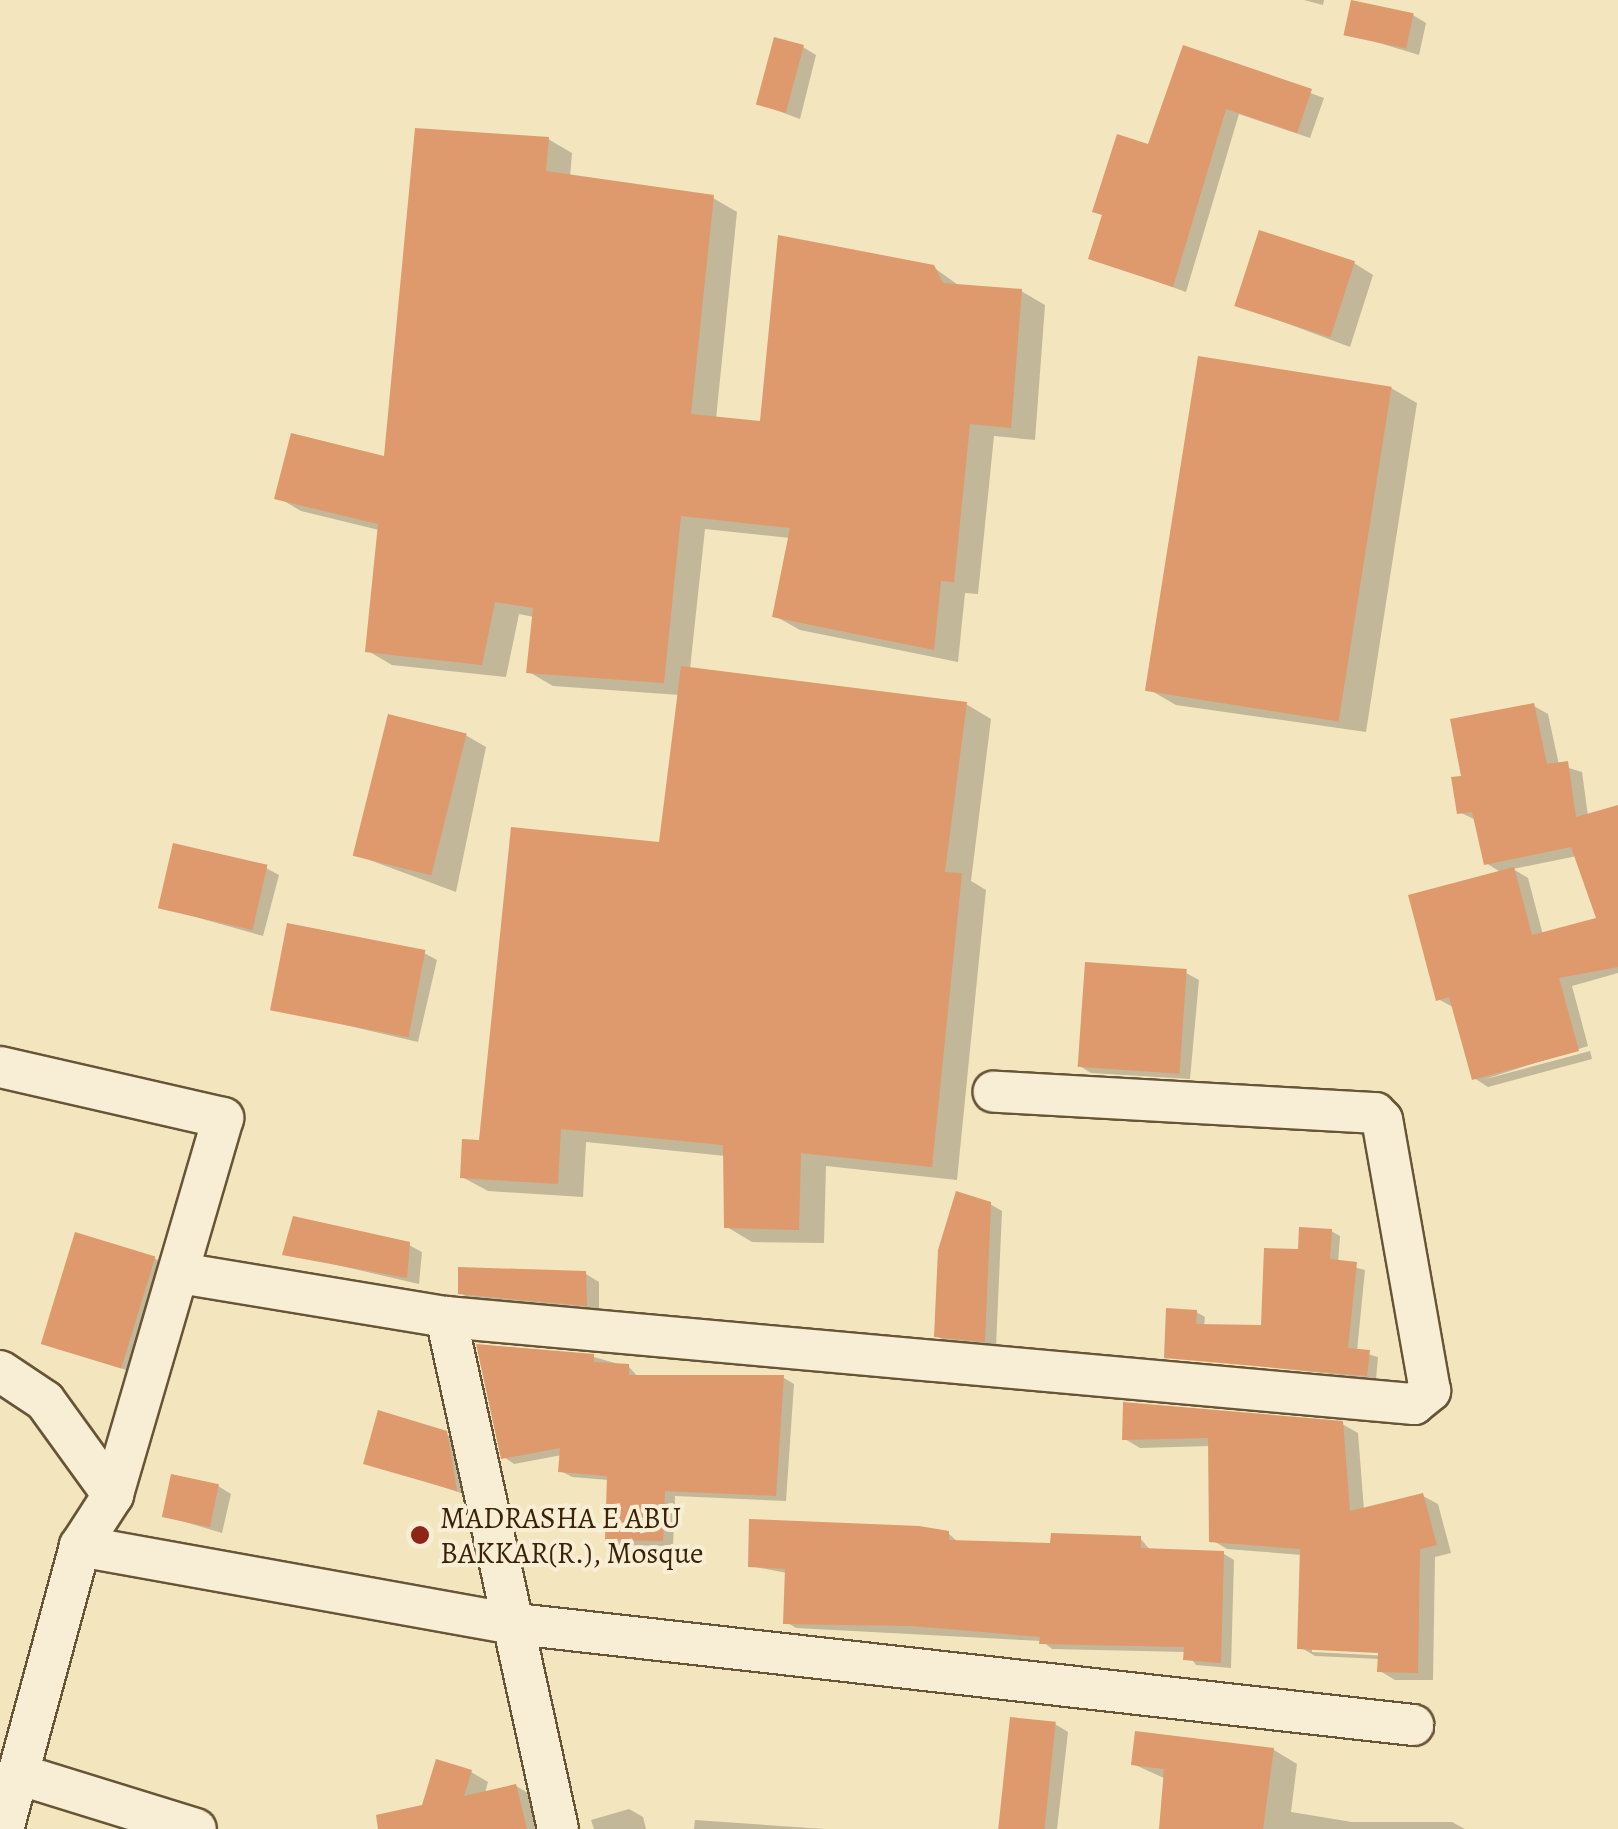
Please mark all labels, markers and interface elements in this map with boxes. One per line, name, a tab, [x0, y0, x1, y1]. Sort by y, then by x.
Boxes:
place label: MADRASHA E ABU BAKKAR(R.), Mosque	[440, 1500, 704, 1570]
marker: MADRASHA E ABU BAKKAR(R.), Mosque	[409, 1524, 431, 1546]

